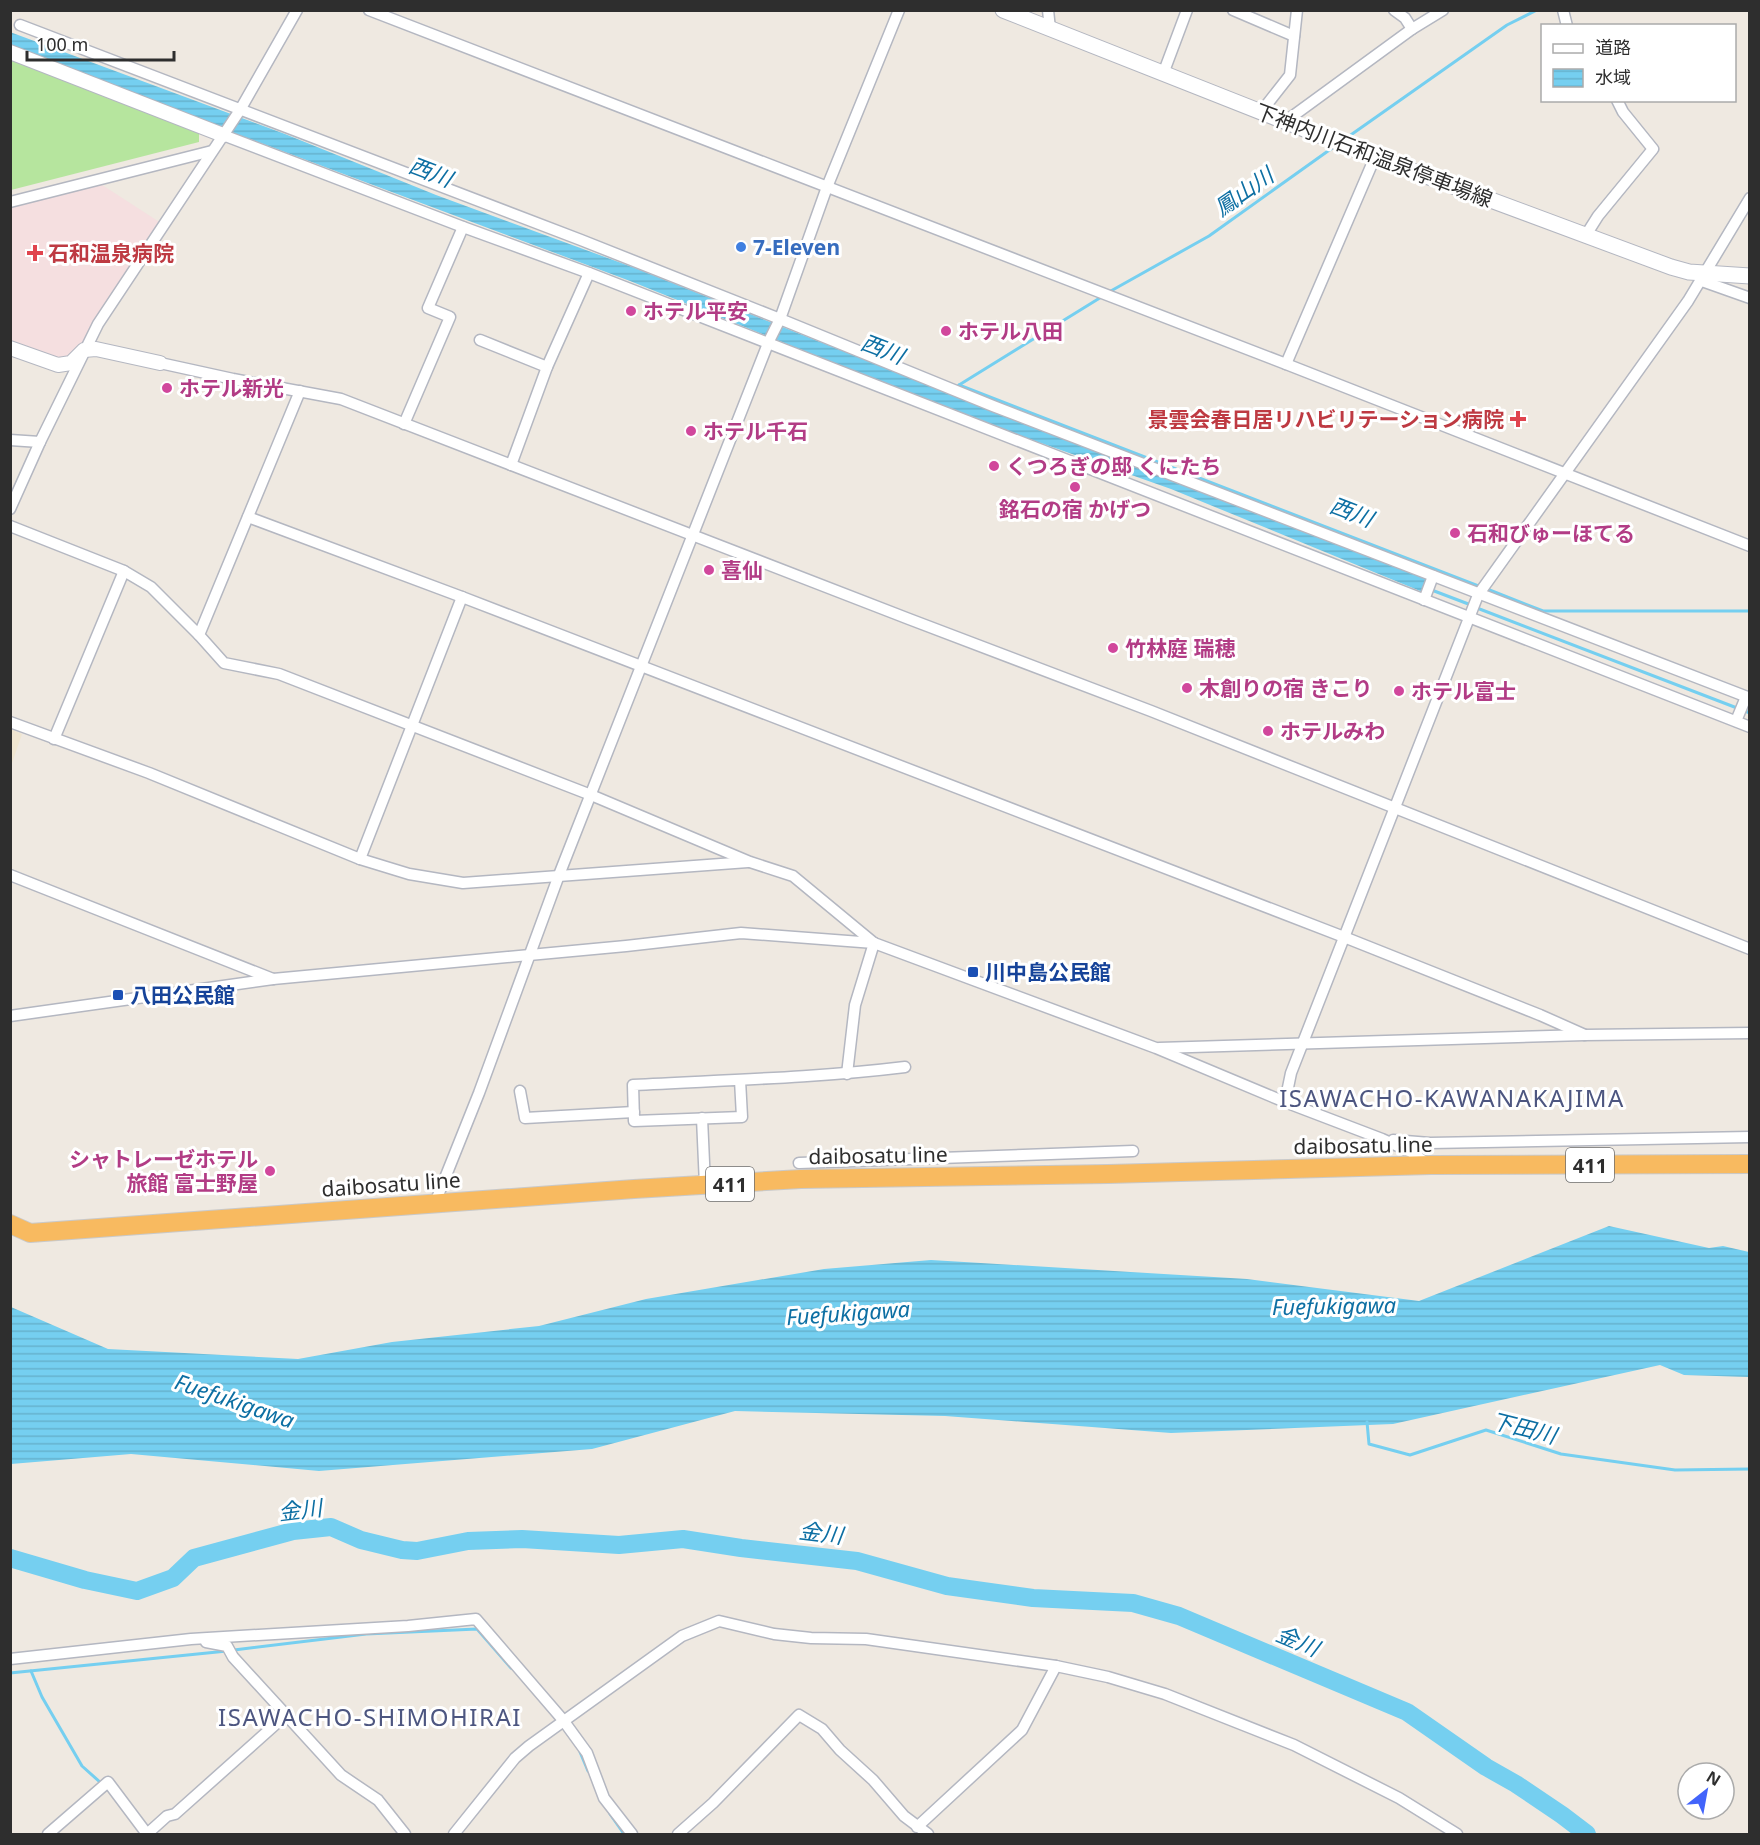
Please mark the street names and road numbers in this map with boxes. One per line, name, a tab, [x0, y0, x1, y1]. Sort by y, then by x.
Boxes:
street label: 下神内川石和温泉停車場線	[1251, 97, 1497, 213]
street label: daibosatu line	[1293, 1130, 1433, 1160]
street label: daibosatu line	[808, 1140, 948, 1170]
road number: 411	[1566, 1148, 1614, 1182]
street label: daibosatu line	[321, 1165, 461, 1203]
road number: 411	[706, 1167, 754, 1201]

